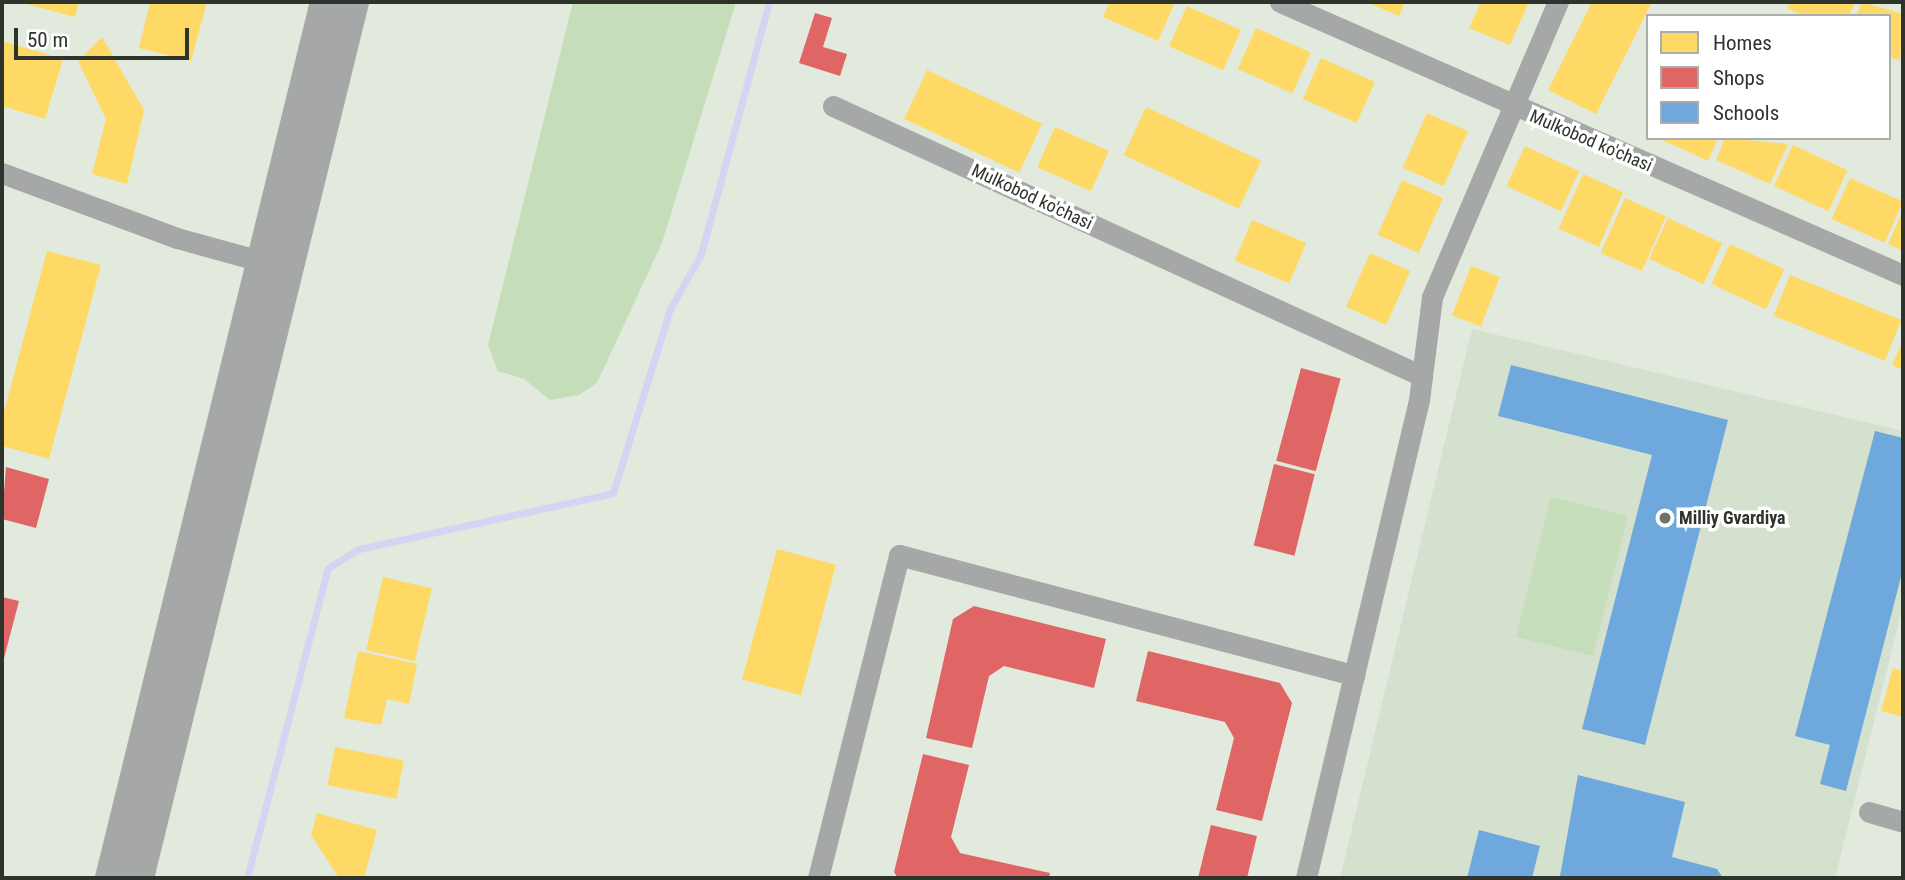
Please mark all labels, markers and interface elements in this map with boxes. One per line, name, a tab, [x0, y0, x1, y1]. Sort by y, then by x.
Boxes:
scale bar	[18, 14, 192, 58]
legend	[1646, 14, 1891, 140]
text: 50 m	[27, 28, 68, 52]
text: Homes	[1713, 31, 1772, 55]
text: Shops	[1713, 66, 1765, 90]
text: Schools	[1713, 101, 1779, 125]
street label: Mulkobod ko'chasi	[1526, 105, 1656, 177]
street label: Mulkobod ko'chasi	[968, 160, 1096, 234]
place label: Milliy Gvardiya	[1679, 507, 1786, 529]
marker: Milliy Gvardiya	[1657, 510, 1673, 526]

